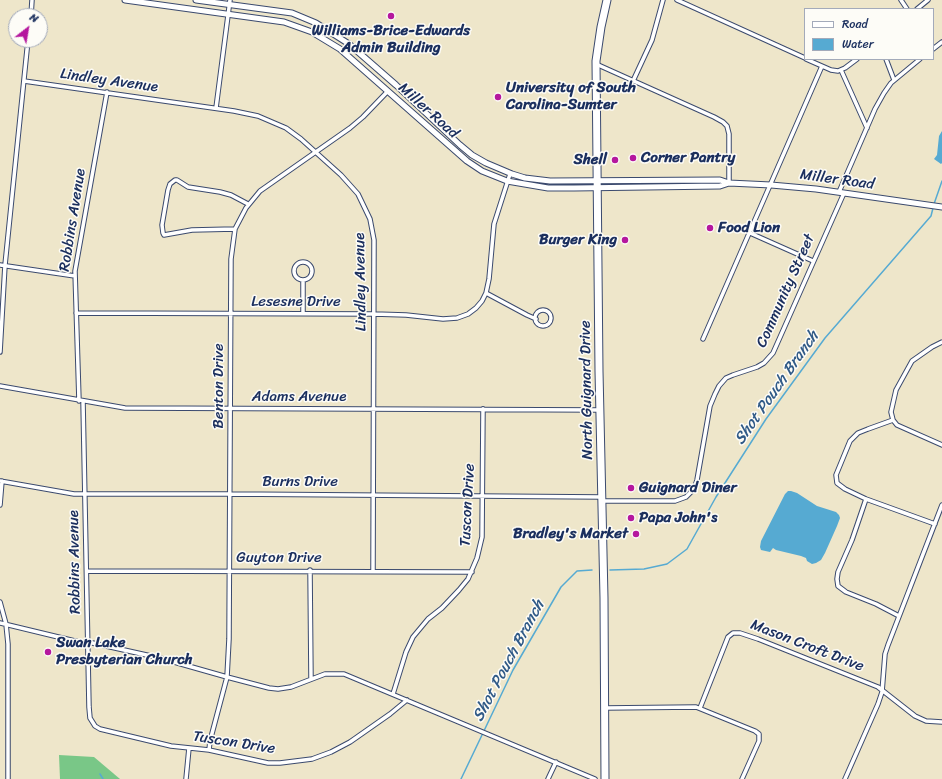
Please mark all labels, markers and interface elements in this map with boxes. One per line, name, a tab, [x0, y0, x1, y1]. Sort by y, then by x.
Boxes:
north arrow	[8, 8, 48, 48]
text: N	[26, 8, 42, 28]
legend	[804, 8, 934, 60]
marker: Williams-Brice-Edwards Admin Building	[386, 11, 396, 21]
text: Road	[842, 13, 868, 35]
place label: Williams-Brice-Edwards Admin Building	[312, 22, 470, 57]
text: Water	[842, 33, 874, 55]
street label: Lindley Avenue	[59, 65, 159, 97]
street label: Miller Road	[394, 79, 462, 143]
place label: University of South Carolina-Sumter	[506, 79, 636, 114]
marker: University of South Carolina-Sumter	[493, 92, 503, 102]
place label: Corner Pantry	[641, 149, 735, 167]
place label: Shell	[573, 151, 607, 169]
marker: Corner Pantry	[628, 153, 638, 163]
marker: Shell	[610, 155, 620, 165]
street label: Miller Road	[799, 166, 875, 194]
street label: Robbins Avenue	[56, 167, 90, 273]
place label: Food Lion	[718, 219, 780, 237]
marker: Food Lion	[705, 223, 715, 233]
place label: Burger King	[539, 231, 617, 249]
street label: Community Street	[753, 232, 819, 350]
street label: Lindley Avenue	[351, 233, 371, 331]
marker: Burger King	[620, 235, 630, 245]
street label: Lesesne Drive	[251, 293, 341, 311]
street label: North Guignard Drive	[577, 320, 597, 460]
water label: Shot Pouch Branch	[731, 327, 823, 449]
street label: Benton Drive	[210, 343, 228, 429]
street label: Adams Avenue	[252, 388, 346, 406]
street label: Tuscon Drive	[457, 463, 479, 547]
street label: Burns Drive	[262, 473, 338, 491]
place label: Guignard Diner	[639, 479, 737, 497]
marker: Guignard Diner	[626, 483, 636, 493]
place label: Papa John's	[639, 509, 717, 527]
street label: Robbins Avenue	[65, 510, 85, 614]
marker: Papa John's	[626, 513, 636, 523]
place label: Bradley's Market	[513, 525, 628, 543]
marker: Bradley's Market	[631, 529, 641, 539]
street label: Guyton Drive	[236, 549, 322, 567]
water label: Shot Pouch Branch	[469, 597, 549, 725]
street label: Mason Croft Drive	[748, 616, 866, 676]
place label: Swan Lake Presbyterian Church	[56, 634, 192, 669]
marker: Swan Lake Presbyterian Church	[43, 647, 53, 657]
street label: Tuscon Drive	[192, 728, 276, 758]

